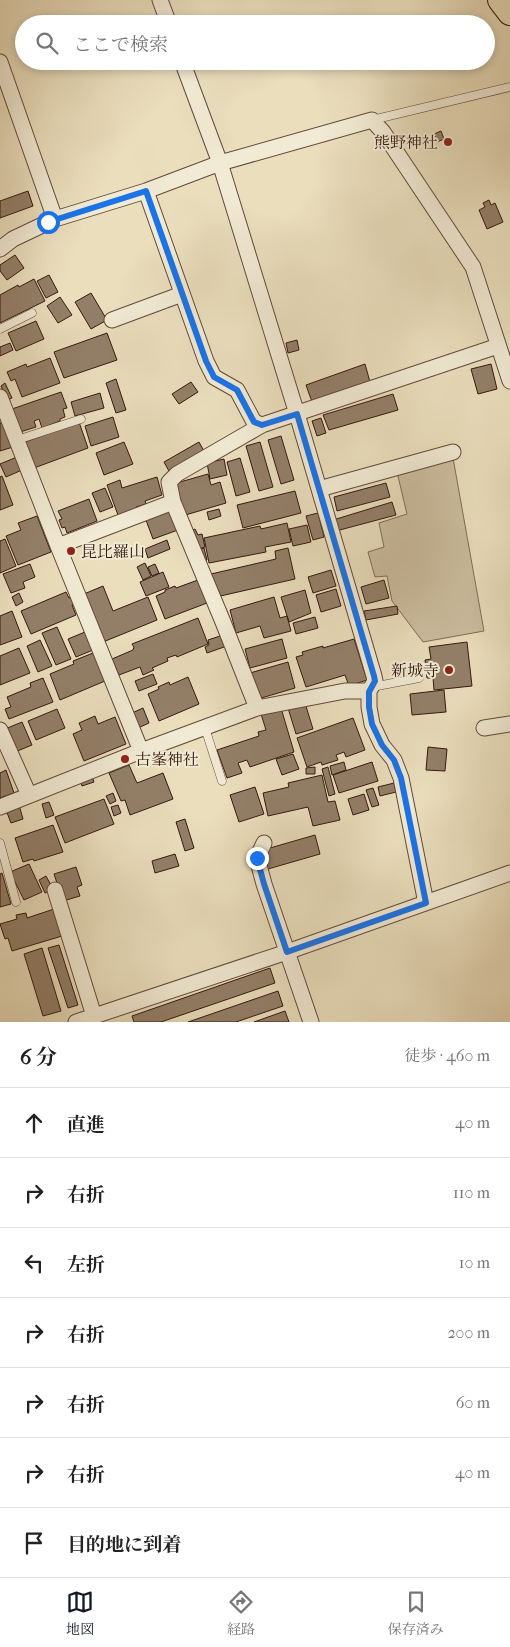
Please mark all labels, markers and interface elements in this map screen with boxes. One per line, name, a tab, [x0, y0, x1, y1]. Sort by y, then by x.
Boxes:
search box	[15, 15, 495, 70]
icon: search	[33, 29, 61, 57]
text: ここで検索	[73, 34, 168, 56]
place label: 熊野神社	[374, 133, 438, 152]
marker: 熊野神社	[442, 136, 454, 148]
route start	[37, 211, 60, 234]
place label: 昆比羅山	[81, 542, 145, 561]
marker: 昆比羅山	[65, 545, 77, 557]
place label: 新城寺	[391, 661, 439, 680]
marker: 新城寺	[443, 664, 455, 676]
place label: 古峯神社	[135, 750, 199, 769]
marker: 古峯神社	[119, 753, 131, 765]
route end	[246, 847, 269, 870]
text: 6 分	[20, 1045, 57, 1069]
text: 徒歩 · 460 m	[404, 1046, 490, 1065]
icon: ahead	[20, 1109, 48, 1137]
text: 40 m	[455, 1113, 490, 1132]
text: 直進	[67, 1114, 105, 1136]
icon: right	[20, 1179, 48, 1207]
text: 110 m	[453, 1183, 490, 1202]
text: 右折	[67, 1184, 105, 1206]
icon: left	[20, 1249, 48, 1277]
text: 10 m	[459, 1253, 490, 1272]
text: 左折	[67, 1254, 105, 1276]
icon: right	[20, 1319, 48, 1347]
text: 200 m	[447, 1323, 490, 1342]
text: 右折	[67, 1324, 105, 1346]
icon: right	[20, 1389, 48, 1417]
text: 60 m	[456, 1393, 490, 1412]
text: 右折	[67, 1394, 105, 1416]
icon: right	[20, 1459, 48, 1487]
text: 40 m	[455, 1463, 490, 1482]
text: 右折	[67, 1464, 105, 1486]
icon: arrive	[20, 1529, 48, 1557]
text: 目的地に到着	[67, 1534, 181, 1556]
tab: 地図	[66, 1588, 94, 1638]
tab: 経路	[227, 1588, 255, 1638]
tab: 保存済み	[388, 1588, 444, 1638]

